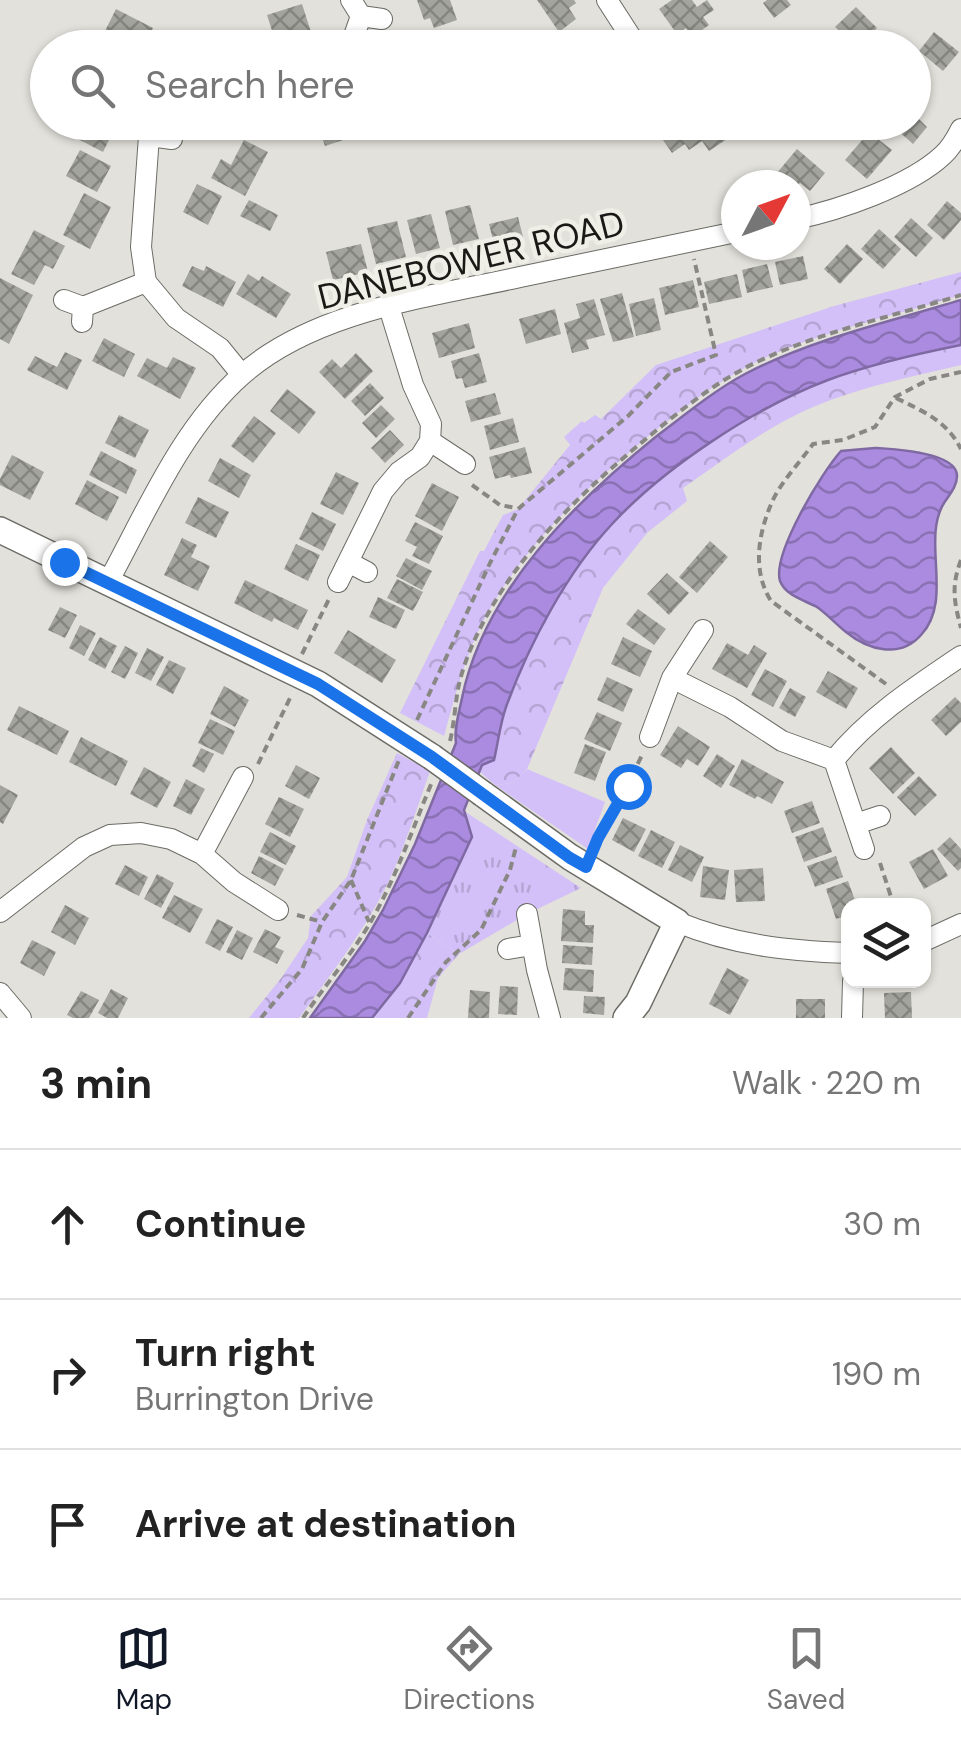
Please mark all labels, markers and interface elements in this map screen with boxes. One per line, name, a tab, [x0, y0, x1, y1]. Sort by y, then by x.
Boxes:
search box	[30, 30, 931, 140]
icon: search	[65, 58, 120, 113]
text: Search here	[145, 60, 355, 110]
north arrow	[721, 170, 811, 260]
street label: DANEBOWER ROAD	[313, 200, 629, 320]
route end	[42, 540, 88, 586]
route start	[606, 764, 652, 810]
map controls	[841, 898, 931, 988]
button: layers	[841, 898, 931, 988]
text: 3 min	[40, 1056, 152, 1111]
text: Walk · 220 m	[732, 1062, 921, 1104]
icon: ahead	[40, 1197, 95, 1252]
text: Continue	[135, 1199, 306, 1249]
text: 30 m	[843, 1203, 921, 1245]
text: Turn right	[135, 1328, 316, 1378]
icon: right	[40, 1347, 95, 1402]
text: 190 m	[832, 1353, 921, 1395]
text: Burrington Drive	[135, 1378, 374, 1420]
icon: arrive	[40, 1497, 95, 1552]
text: Arrive at destination	[135, 1499, 517, 1549]
tab: Map	[116, 1621, 172, 1718]
tab: Directions	[404, 1621, 535, 1718]
tab: Saved	[767, 1621, 845, 1718]

